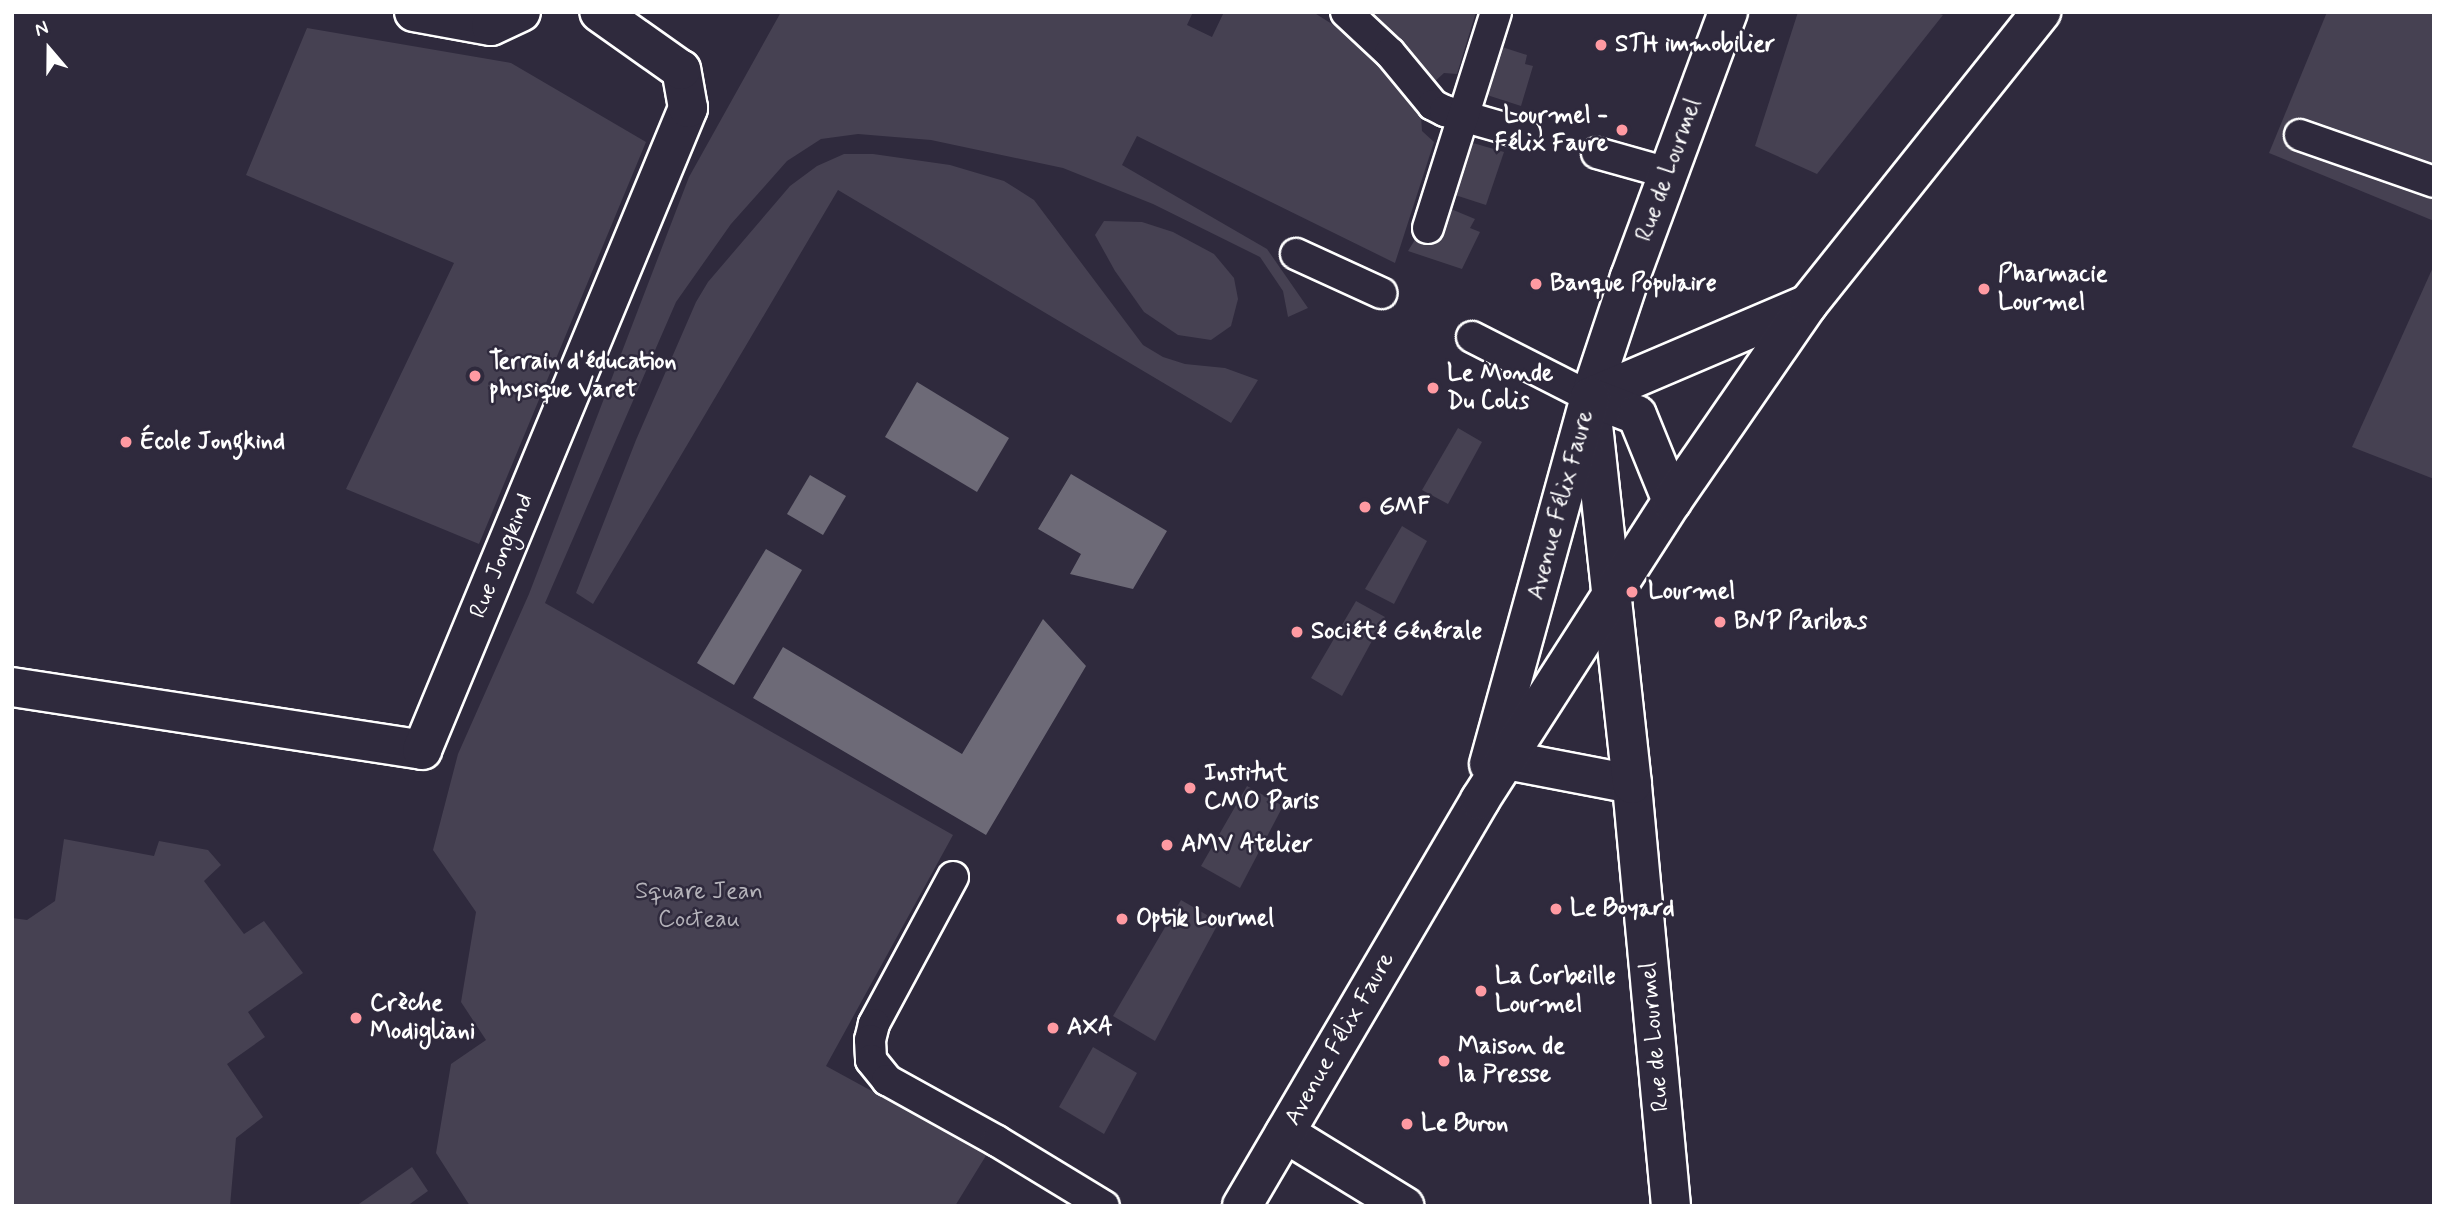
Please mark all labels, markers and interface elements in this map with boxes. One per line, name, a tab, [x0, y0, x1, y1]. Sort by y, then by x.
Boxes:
north arrow	[14, 14, 84, 84]
text: N	[31, 15, 52, 43]
place label: STH immobilier	[1615, 31, 1775, 59]
marker: STH immobilier	[1593, 37, 1609, 53]
street label: Rue de Lourmel	[1628, 91, 1710, 249]
place label: Lourmel - Félix Faure	[1497, 102, 1608, 158]
marker: Lourmel - Félix Faure	[1614, 122, 1630, 138]
place label: Pharmacie Lourmel	[1998, 261, 2108, 317]
place label: Banque Populaire	[1550, 270, 1717, 298]
marker: Banque Populaire	[1528, 276, 1544, 292]
marker: Pharmacie Lourmel	[1976, 281, 1992, 297]
place label: Terrain d'éducation physique Varet	[489, 348, 675, 404]
place label: Le Monde Du Colis	[1447, 360, 1548, 416]
marker: Terrain d'éducation physique Varet	[467, 368, 483, 384]
marker: Le Monde Du Colis	[1425, 380, 1441, 396]
street label: Avenue Félix Faure	[1522, 408, 1600, 602]
place label: École Jongkind	[140, 428, 290, 456]
marker: École Jongkind	[118, 434, 134, 450]
street label: Rue Jongkind	[464, 488, 540, 624]
place label: GMF	[1379, 493, 1430, 521]
marker: GMF	[1357, 499, 1373, 515]
place label: Lourmel	[1648, 578, 1735, 606]
marker: Lourmel	[1622, 582, 1642, 602]
place label: BNP Paribas	[1734, 608, 1867, 636]
marker: BNP Paribas	[1712, 614, 1728, 630]
place label: Société Générale	[1311, 618, 1482, 646]
marker: Société Générale	[1289, 624, 1305, 640]
place label: Institut CMO Paris	[1204, 760, 1317, 816]
marker: Institut CMO Paris	[1182, 780, 1198, 796]
place label: AMV Atelier	[1181, 831, 1316, 859]
marker: AMV Atelier	[1159, 837, 1175, 853]
park label: Square Jean Cocteau	[635, 878, 763, 934]
place label: Le Boyard	[1570, 895, 1674, 923]
marker: Le Boyard	[1548, 901, 1564, 917]
place label: Optik Lourmel	[1136, 905, 1282, 933]
marker: Optik Lourmel	[1114, 911, 1130, 927]
street label: Avenue Félix Faure	[1279, 949, 1401, 1129]
street label: Rue de Lourmel	[1634, 957, 1676, 1117]
place label: La Corbeille Lourmel	[1495, 963, 1618, 1019]
marker: La Corbeille Lourmel	[1473, 983, 1489, 999]
place label: Crèche Modigliani	[370, 990, 475, 1046]
marker: Crèche Modigliani	[348, 1010, 364, 1026]
place label: AXA	[1067, 1014, 1113, 1042]
marker: AXA	[1045, 1020, 1061, 1036]
place label: Maison de la Presse	[1458, 1033, 1565, 1089]
marker: Maison de la Presse	[1436, 1053, 1452, 1069]
place label: Le Buron	[1421, 1110, 1511, 1138]
marker: Le Buron	[1399, 1116, 1415, 1132]

